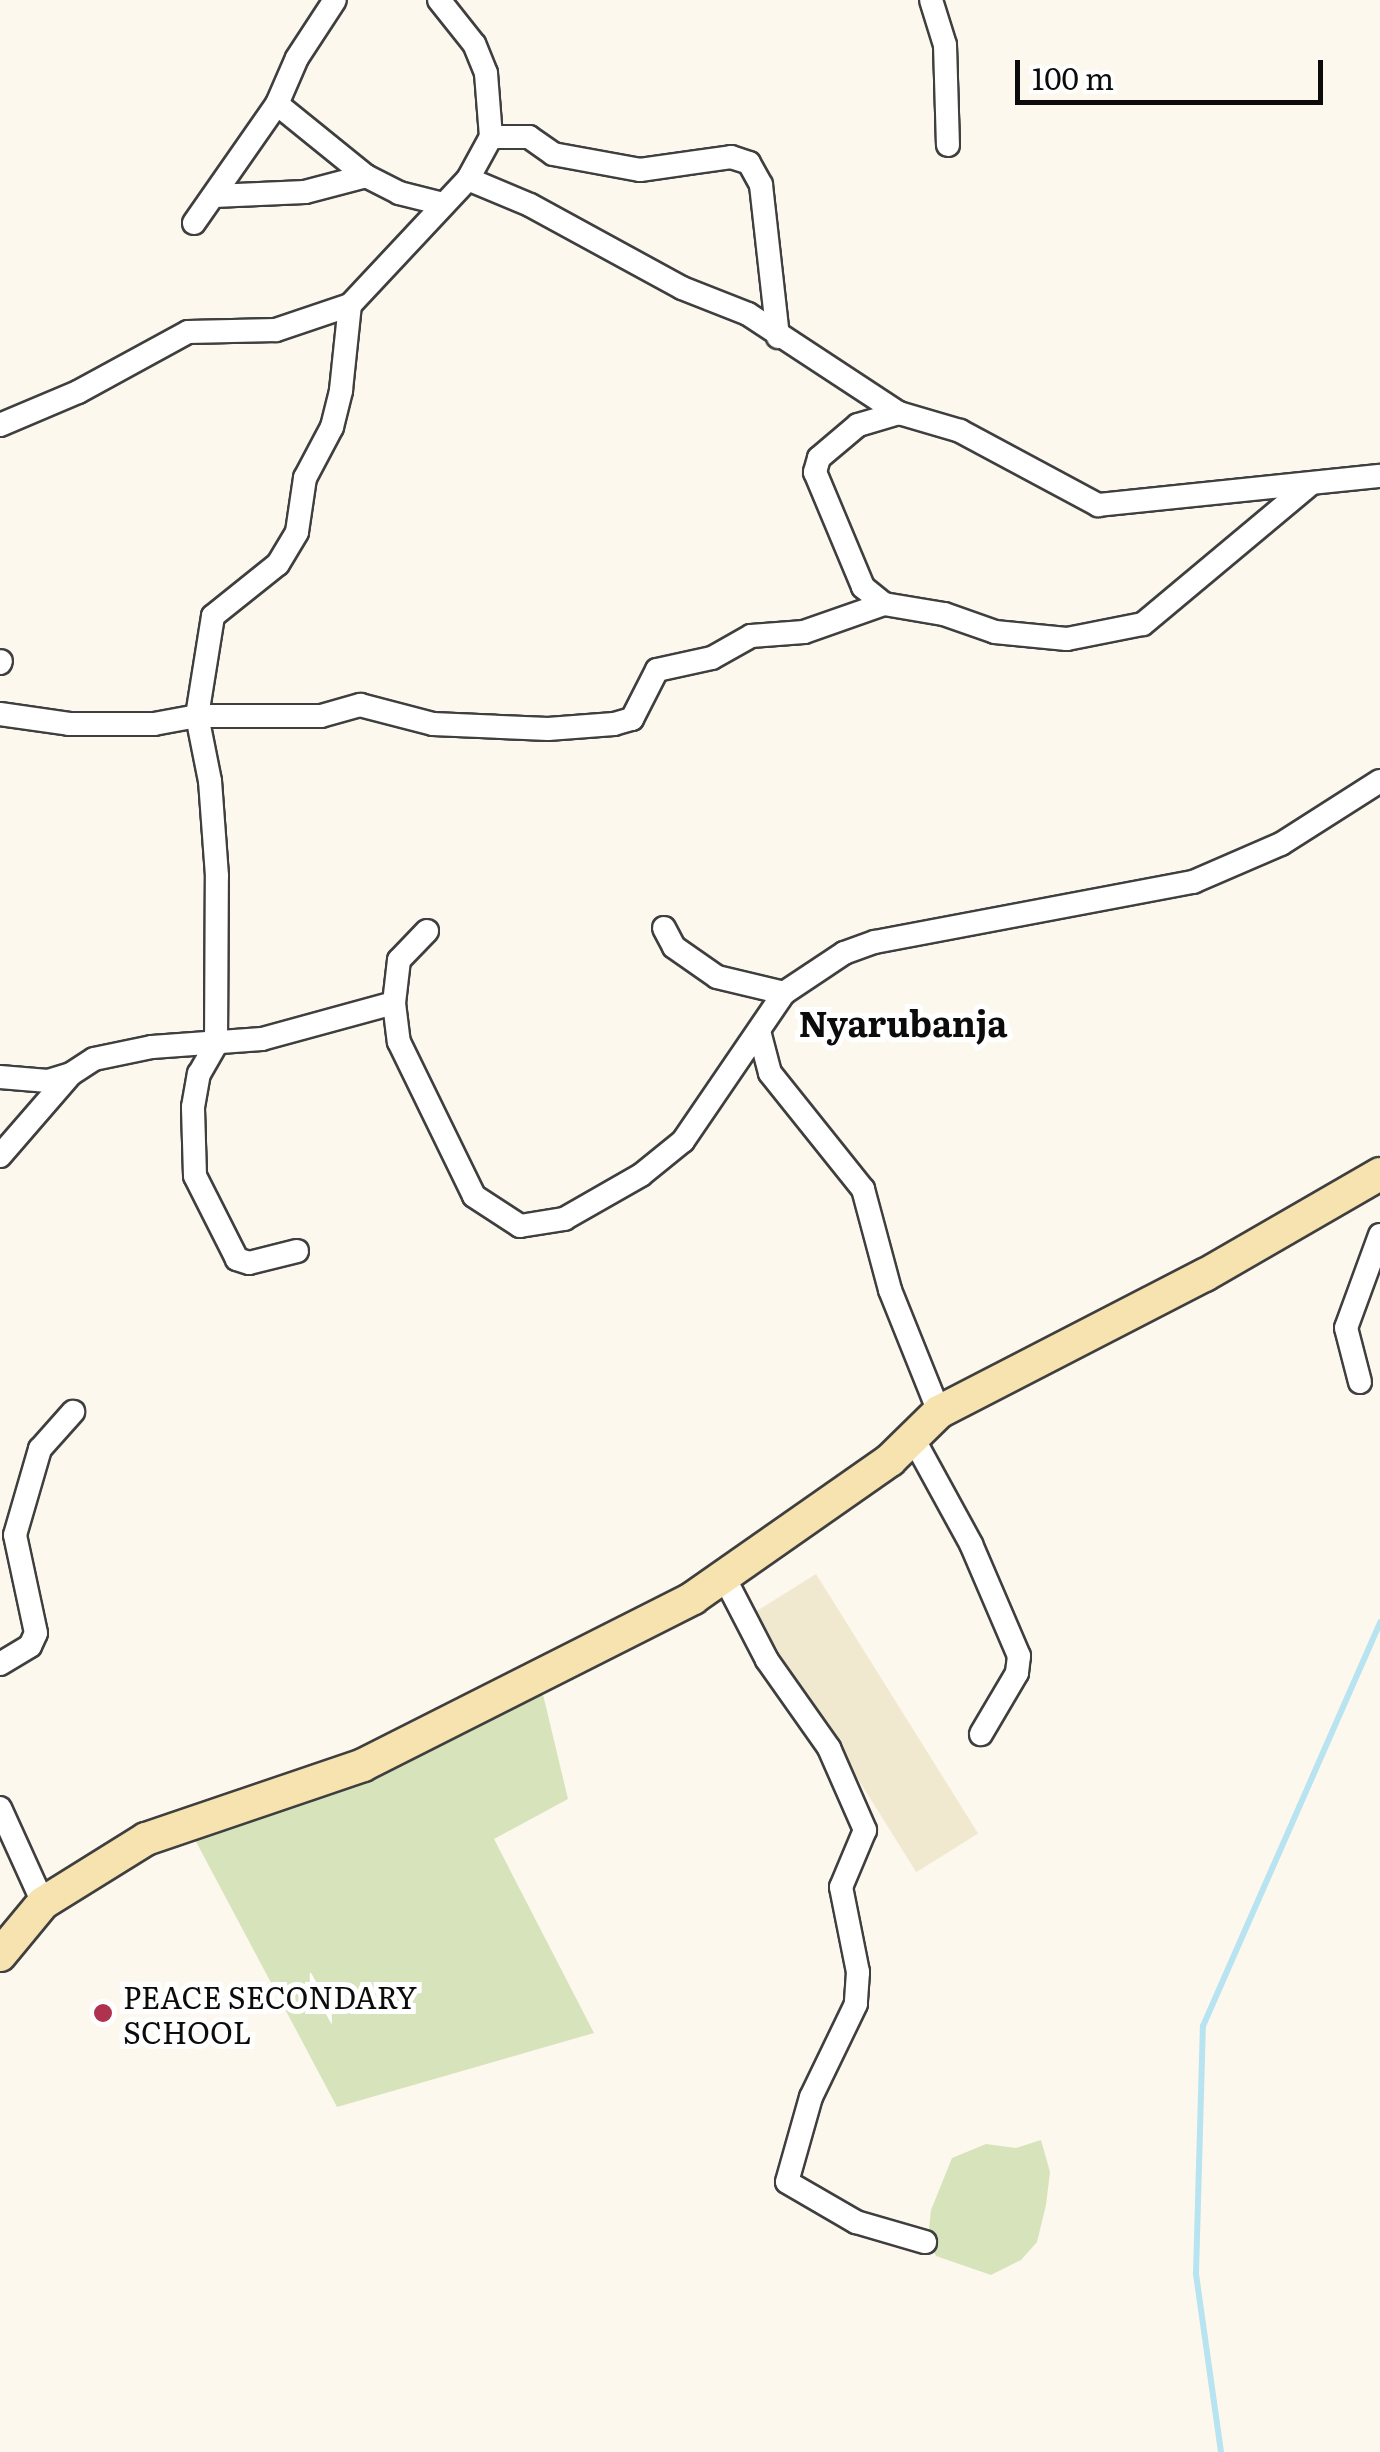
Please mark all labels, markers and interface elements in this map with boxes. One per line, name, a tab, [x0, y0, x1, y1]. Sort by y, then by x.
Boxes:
scale bar	[1020, 40, 1328, 102]
text: 100 m	[1032, 55, 1114, 99]
district label: Nyarubanja	[798, 1001, 1008, 1043]
place label: PEACE SECONDARY SCHOOL	[123, 1978, 417, 2048]
marker: PEACE SECONDARY SCHOOL	[92, 2002, 114, 2024]

